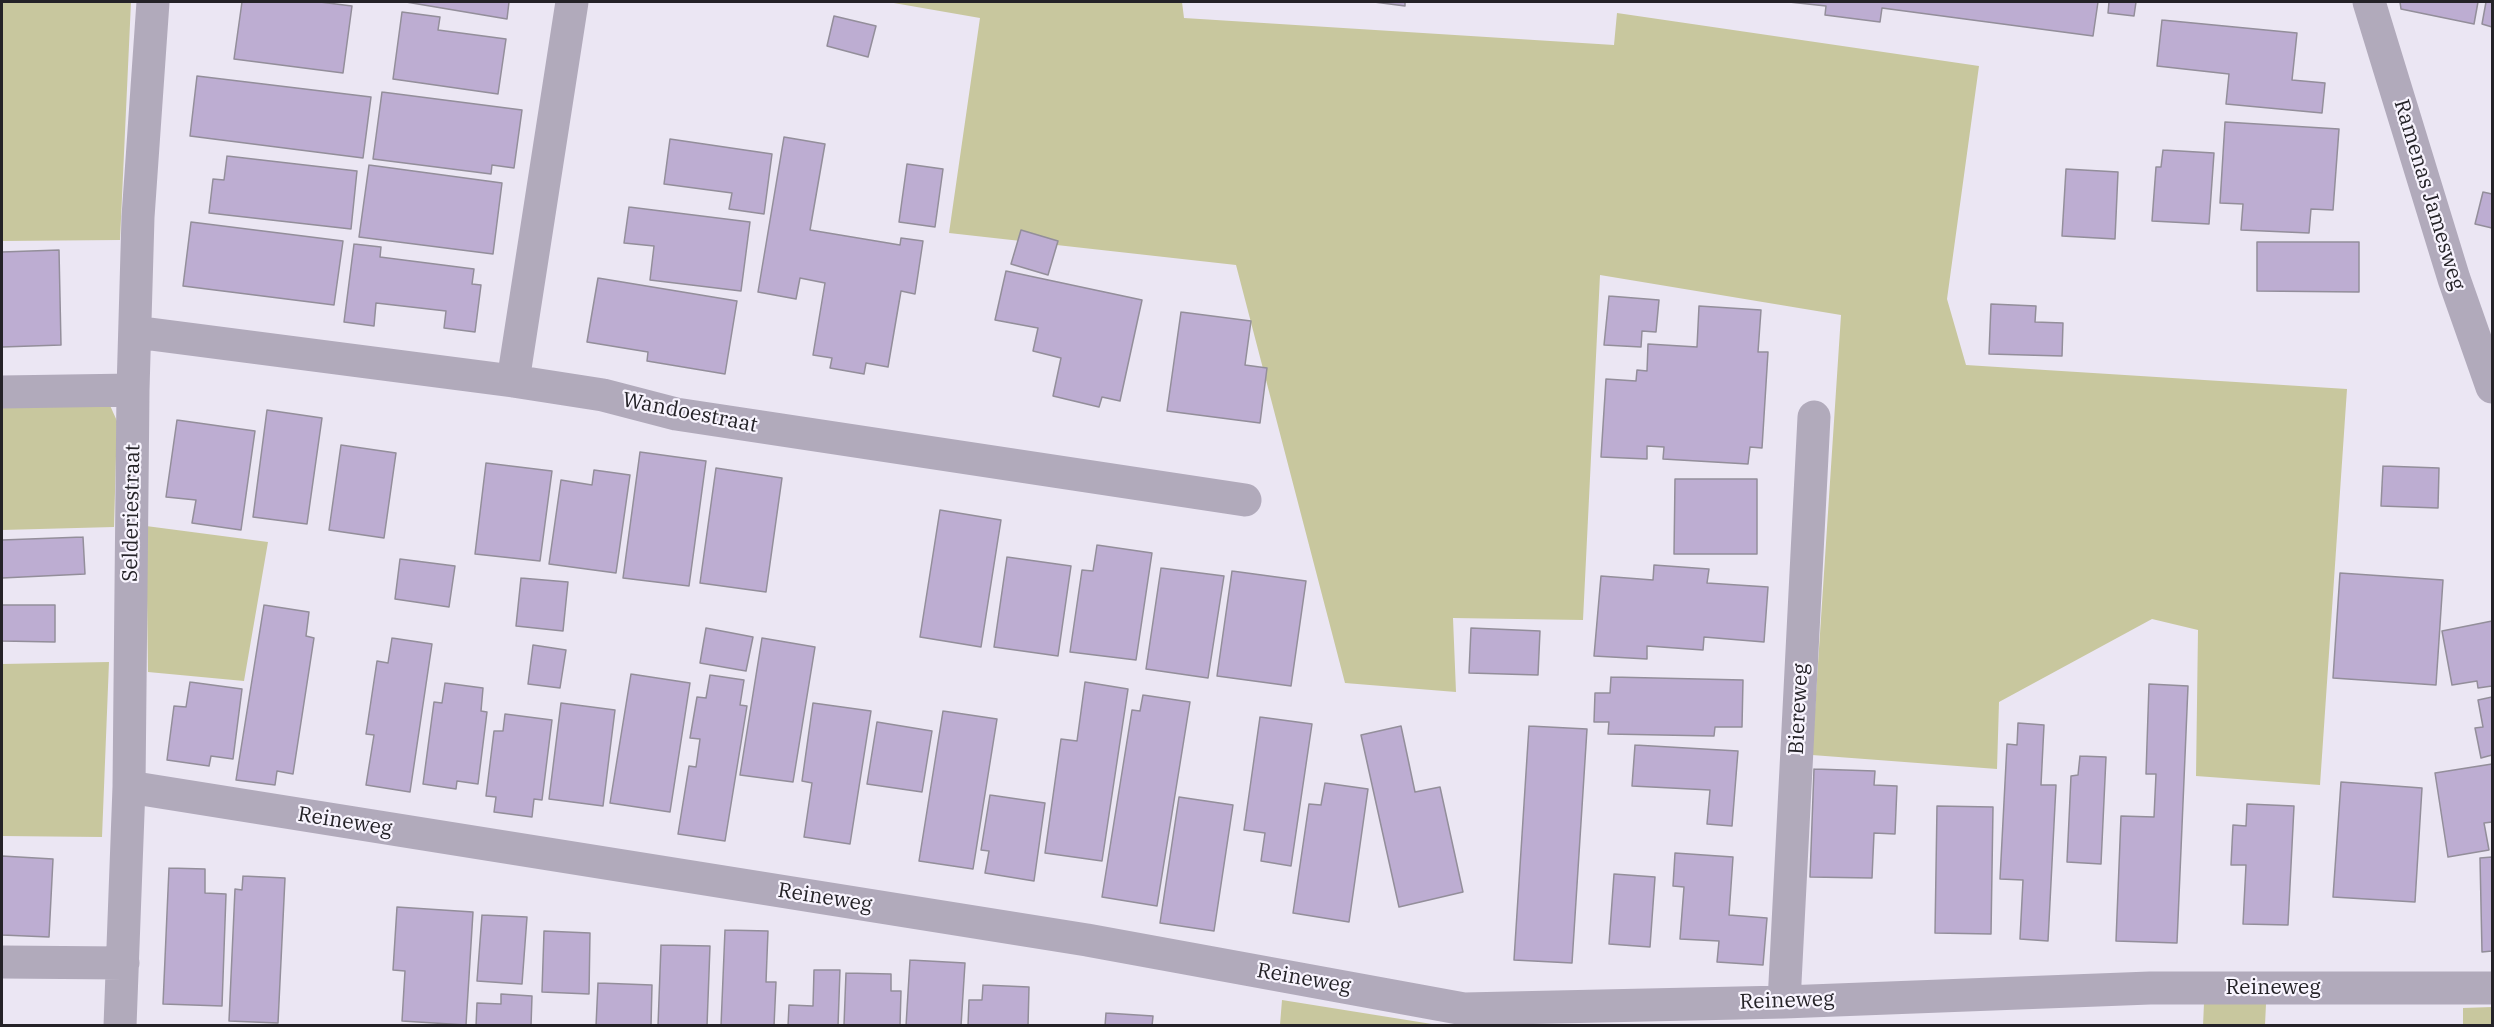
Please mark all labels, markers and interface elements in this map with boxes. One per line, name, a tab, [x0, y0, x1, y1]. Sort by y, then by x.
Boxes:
street label: Ramenas Jamesweg	[2388, 97, 2470, 293]
street label: Wandoestraat	[620, 388, 760, 438]
street label: Selderiestraat	[118, 444, 146, 582]
street label: Biereweg	[1784, 663, 1814, 755]
street label: Reineweg	[296, 802, 394, 842]
street label: Reineweg	[776, 878, 874, 918]
street label: Reineweg	[1255, 958, 1353, 1000]
street label: Reineweg	[2225, 975, 2321, 1001]
street label: Reineweg	[1739, 987, 1835, 1015]

